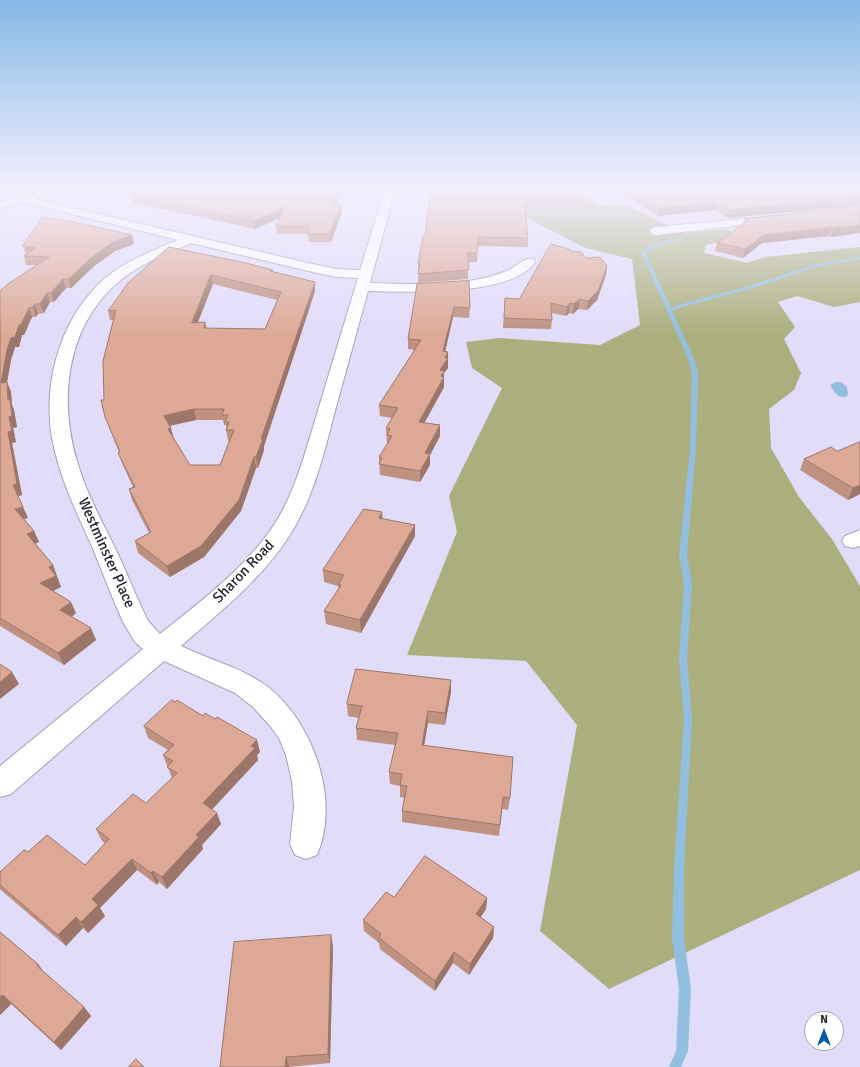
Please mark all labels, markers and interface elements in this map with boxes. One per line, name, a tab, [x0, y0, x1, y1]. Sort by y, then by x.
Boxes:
street label: Westminster Place	[74, 495, 138, 611]
street label: Sharon Road	[209, 537, 279, 607]
north arrow	[804, 1011, 844, 1051]
text: N	[820, 1013, 828, 1026]

